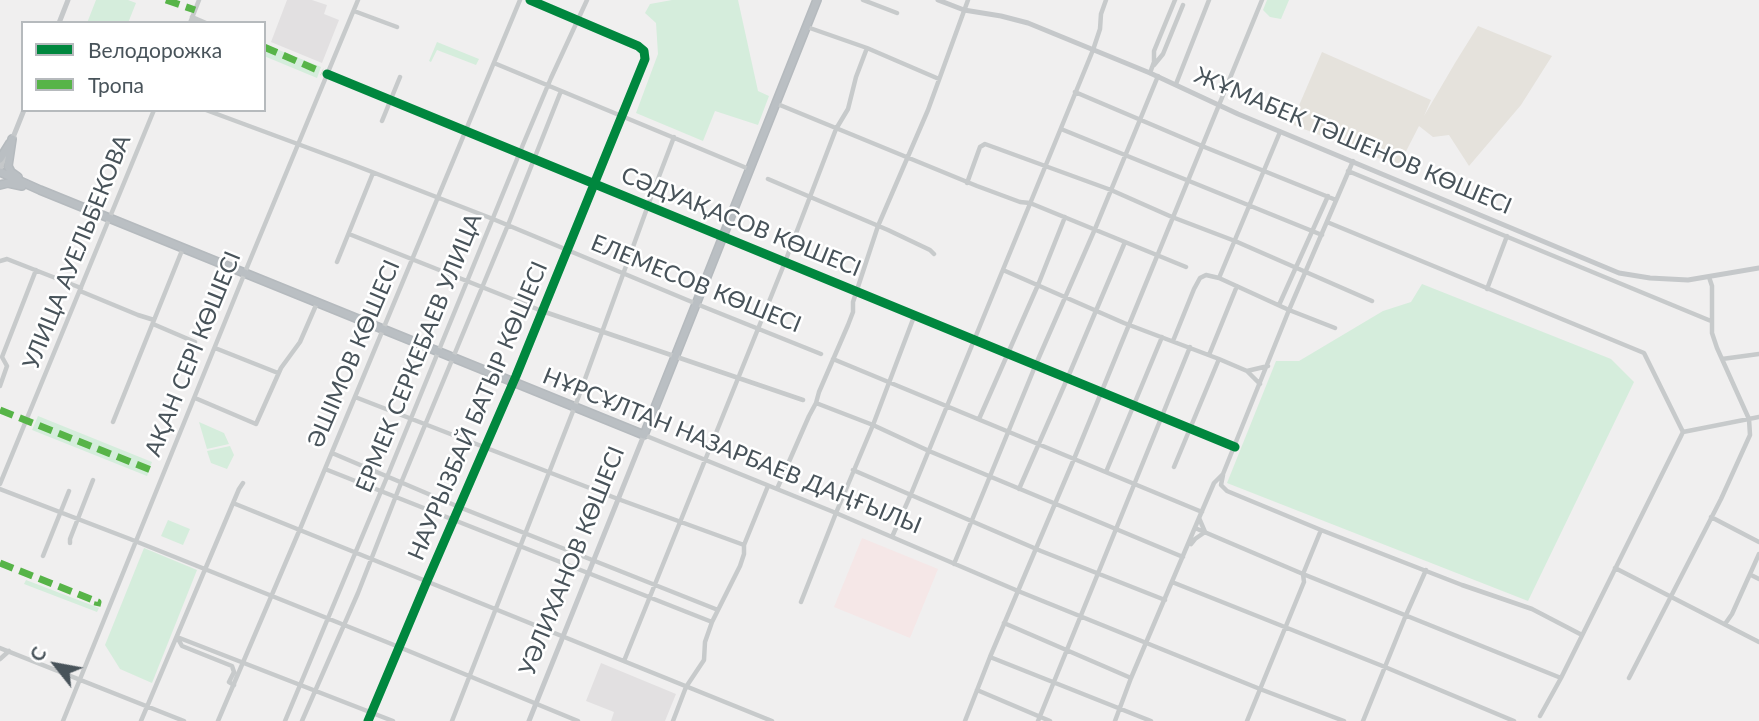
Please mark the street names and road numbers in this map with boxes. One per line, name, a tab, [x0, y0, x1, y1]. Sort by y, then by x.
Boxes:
street label: ЖҰМАБЕК ТӘШЕНОВ КӨШЕСІ	[1190, 62, 1516, 220]
street label: УЛИЦА АУЕЛЬБЕКОВА	[17, 131, 137, 373]
street label: СӘДУАҚАСОВ КӨШЕСІ	[617, 161, 865, 283]
street label: ЕРМЕК СЕРКЕБАЕВ УЛИЦА	[350, 209, 488, 497]
street label: ЕЛЕМЕСОВ КӨШЕСІ	[587, 229, 805, 339]
street label: АҚАН СЕРІ КӨШЕСІ	[139, 247, 247, 461]
street label: ӘШІМОВ КӨШЕСІ	[302, 256, 406, 452]
street label: НАУРЫЗБАЙ БАТЫР КӨШЕСІ	[402, 257, 554, 565]
street label: НҰРСҰЛТАН НАЗАРБАЕВ ДАҢҒЫЛЫ	[539, 362, 925, 540]
street label: УӘЛИХАНОВ КӨШЕСІ	[513, 443, 631, 679]

